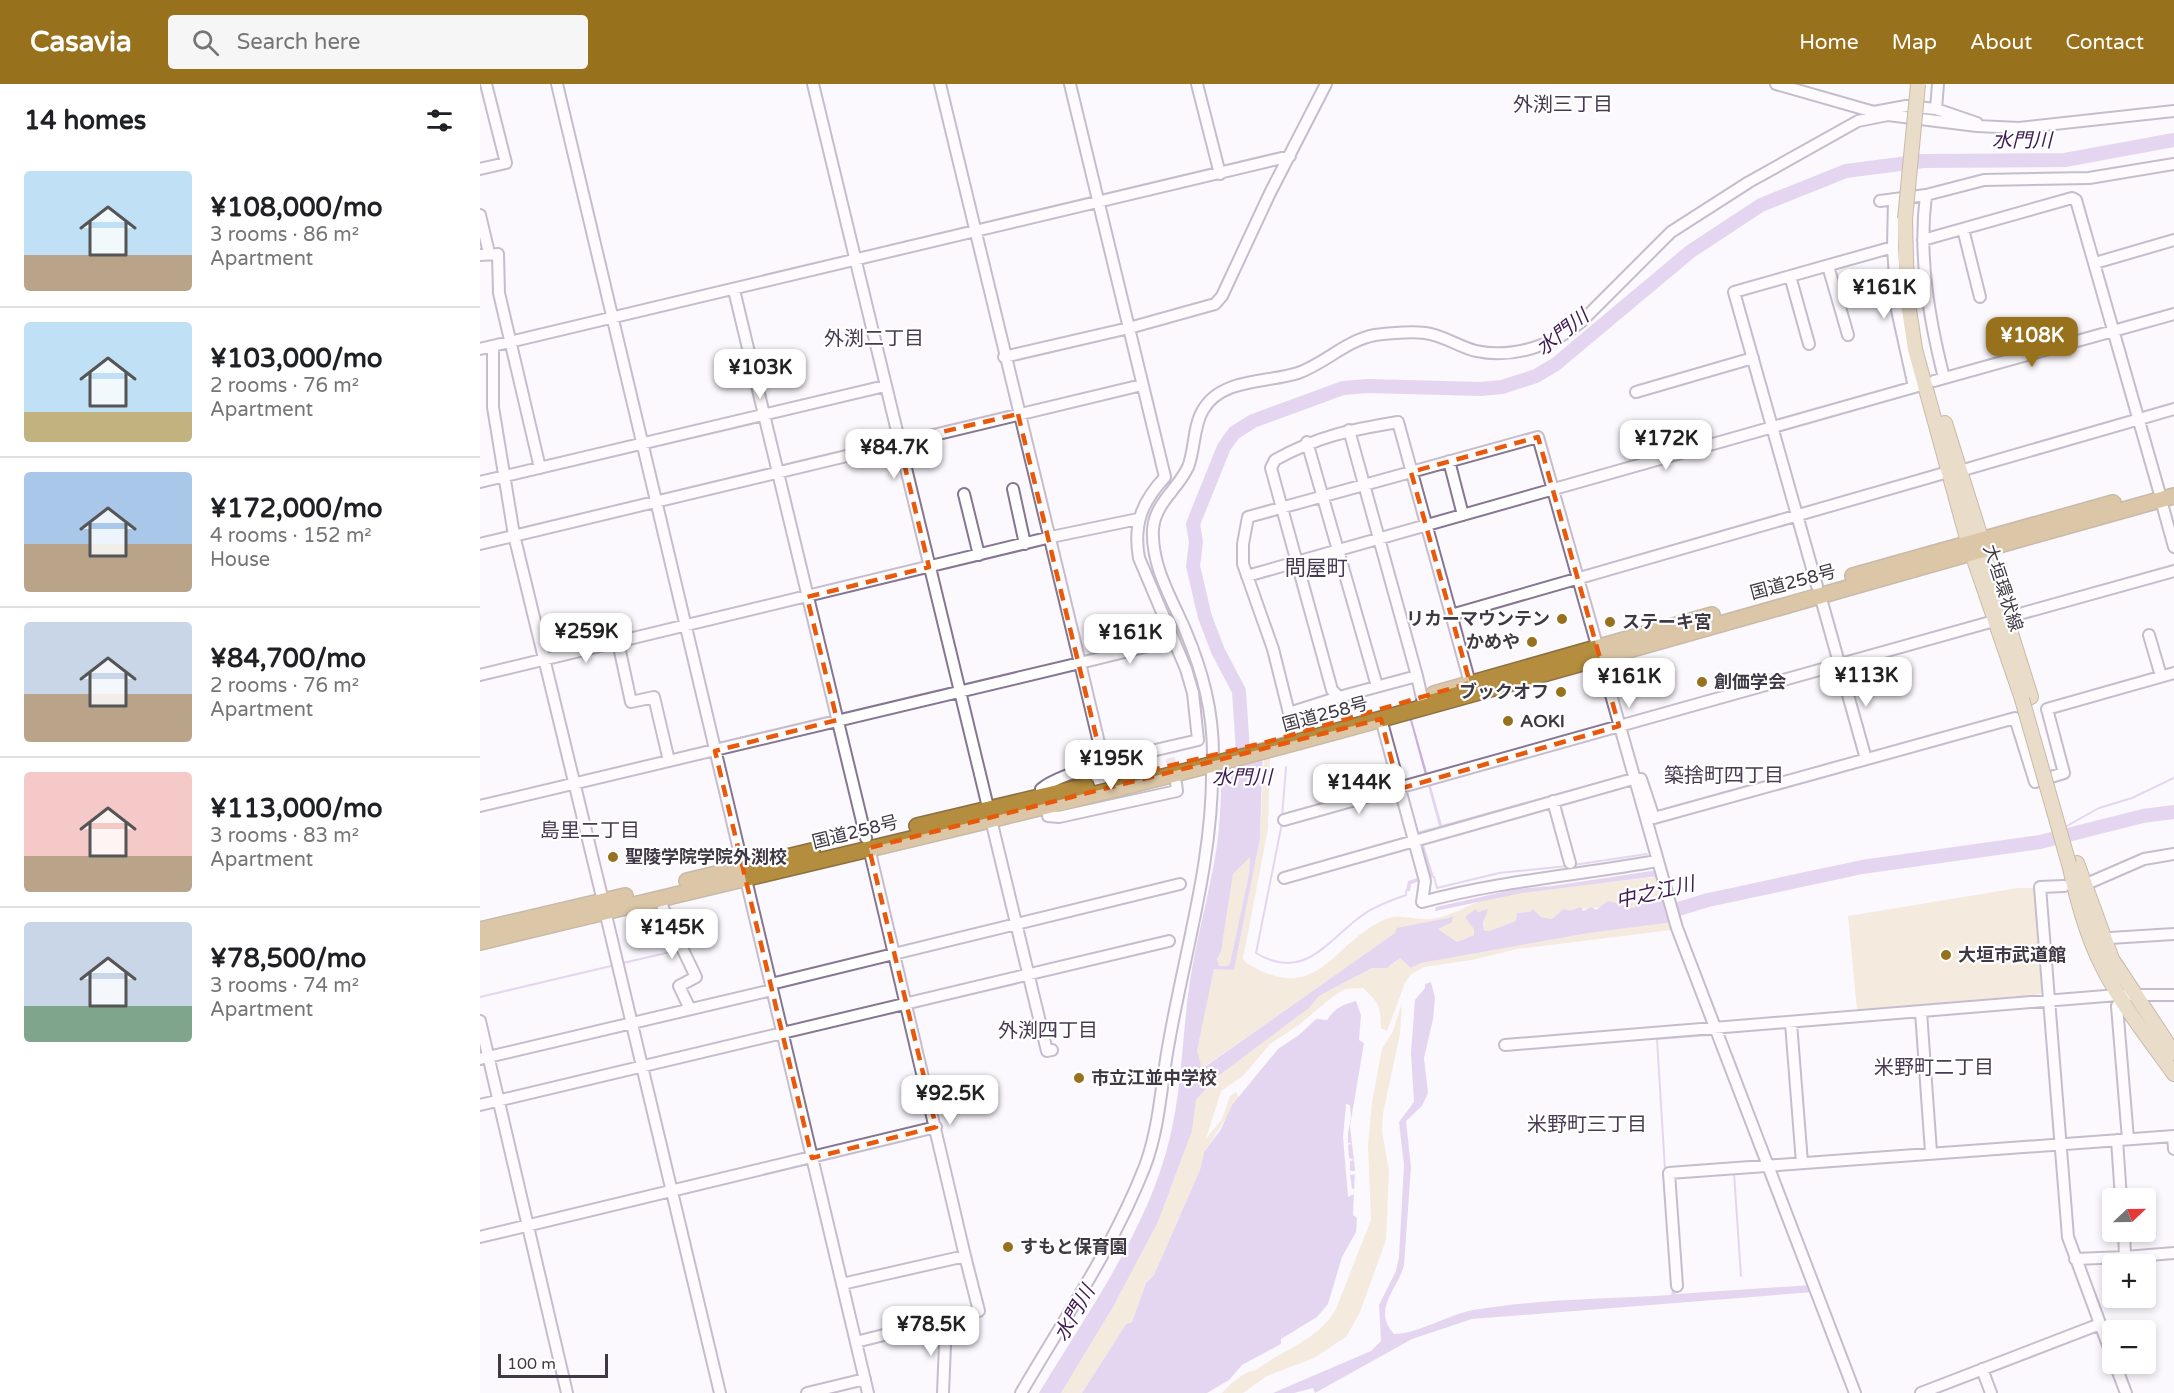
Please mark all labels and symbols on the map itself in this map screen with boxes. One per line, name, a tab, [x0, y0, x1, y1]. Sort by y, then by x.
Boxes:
district label: 外渕三丁目	[1513, 93, 1613, 117]
water label: 水門川	[1992, 129, 2054, 153]
pin: ¥161K	[1842, 269, 1926, 320]
water label: 水門川	[1532, 304, 1595, 361]
pin: ¥108K	[1990, 317, 2074, 368]
district label: 外渕二丁目	[824, 327, 924, 351]
pin: ¥103K	[718, 349, 802, 400]
pin: ¥172K	[1624, 420, 1708, 471]
pin: ¥84.7K	[845, 429, 943, 480]
street label: 大垣環状線	[1979, 542, 2027, 634]
district label: 問屋町	[1285, 556, 1348, 581]
street label: 国道258号	[1748, 560, 1838, 604]
place label: リカーマウンテン	[1406, 608, 1550, 630]
place label: ステーキ宮	[1622, 611, 1712, 633]
marker: リカーマウンテン	[1555, 612, 1569, 626]
pin: ¥259K	[544, 613, 628, 664]
pin: ¥161K	[1088, 614, 1172, 665]
marker: ステーキ宮	[1603, 615, 1617, 629]
place label: かめや	[1466, 631, 1520, 653]
marker: かめや	[1525, 635, 1539, 649]
pin: ¥113K	[1824, 657, 1908, 708]
pin: ¥161K	[1587, 658, 1671, 709]
place label: 創価学会	[1714, 671, 1786, 693]
marker: 創価学会	[1695, 675, 1709, 689]
place label: ブックオフ	[1459, 681, 1549, 703]
marker: ブックオフ	[1554, 685, 1568, 699]
street label: 国道258号	[1280, 692, 1370, 736]
place label: AOKI	[1520, 710, 1565, 732]
marker: AOKI	[1501, 714, 1515, 728]
pin: ¥195K	[1069, 740, 1153, 791]
pin: ¥144K	[1317, 764, 1401, 815]
district label: 築捨町四丁目	[1664, 764, 1784, 788]
water label: 水門川	[1212, 766, 1274, 790]
street label: 国道258号	[810, 811, 900, 853]
district label: 島里二丁目	[540, 819, 640, 843]
place label: 聖陵学院学院外渕校	[625, 846, 787, 868]
marker: 聖陵学院学院外渕校	[606, 850, 620, 864]
water label: 中之江川	[1614, 872, 1699, 914]
pin: ¥145K	[630, 909, 714, 960]
place label: 大垣市武道館	[1958, 944, 2066, 966]
marker: 大垣市武道館	[1939, 948, 1953, 962]
district label: 外渕四丁目	[998, 1019, 1098, 1043]
district label: 米野町二丁目	[1874, 1056, 1994, 1080]
place label: 市立江並中学校	[1091, 1067, 1217, 1089]
marker: 市立江並中学校	[1072, 1071, 1086, 1085]
pin: ¥92.5K	[901, 1075, 999, 1126]
district label: 米野町三丁目	[1527, 1113, 1647, 1137]
north arrow	[2102, 1188, 2156, 1242]
place label: すもと保育園	[1020, 1236, 1128, 1258]
marker: すもと保育園	[1001, 1240, 1015, 1254]
water label: 水門川	[1049, 1280, 1101, 1345]
pin: ¥78.5K	[882, 1306, 980, 1357]
scale bar	[498, 1351, 608, 1378]

